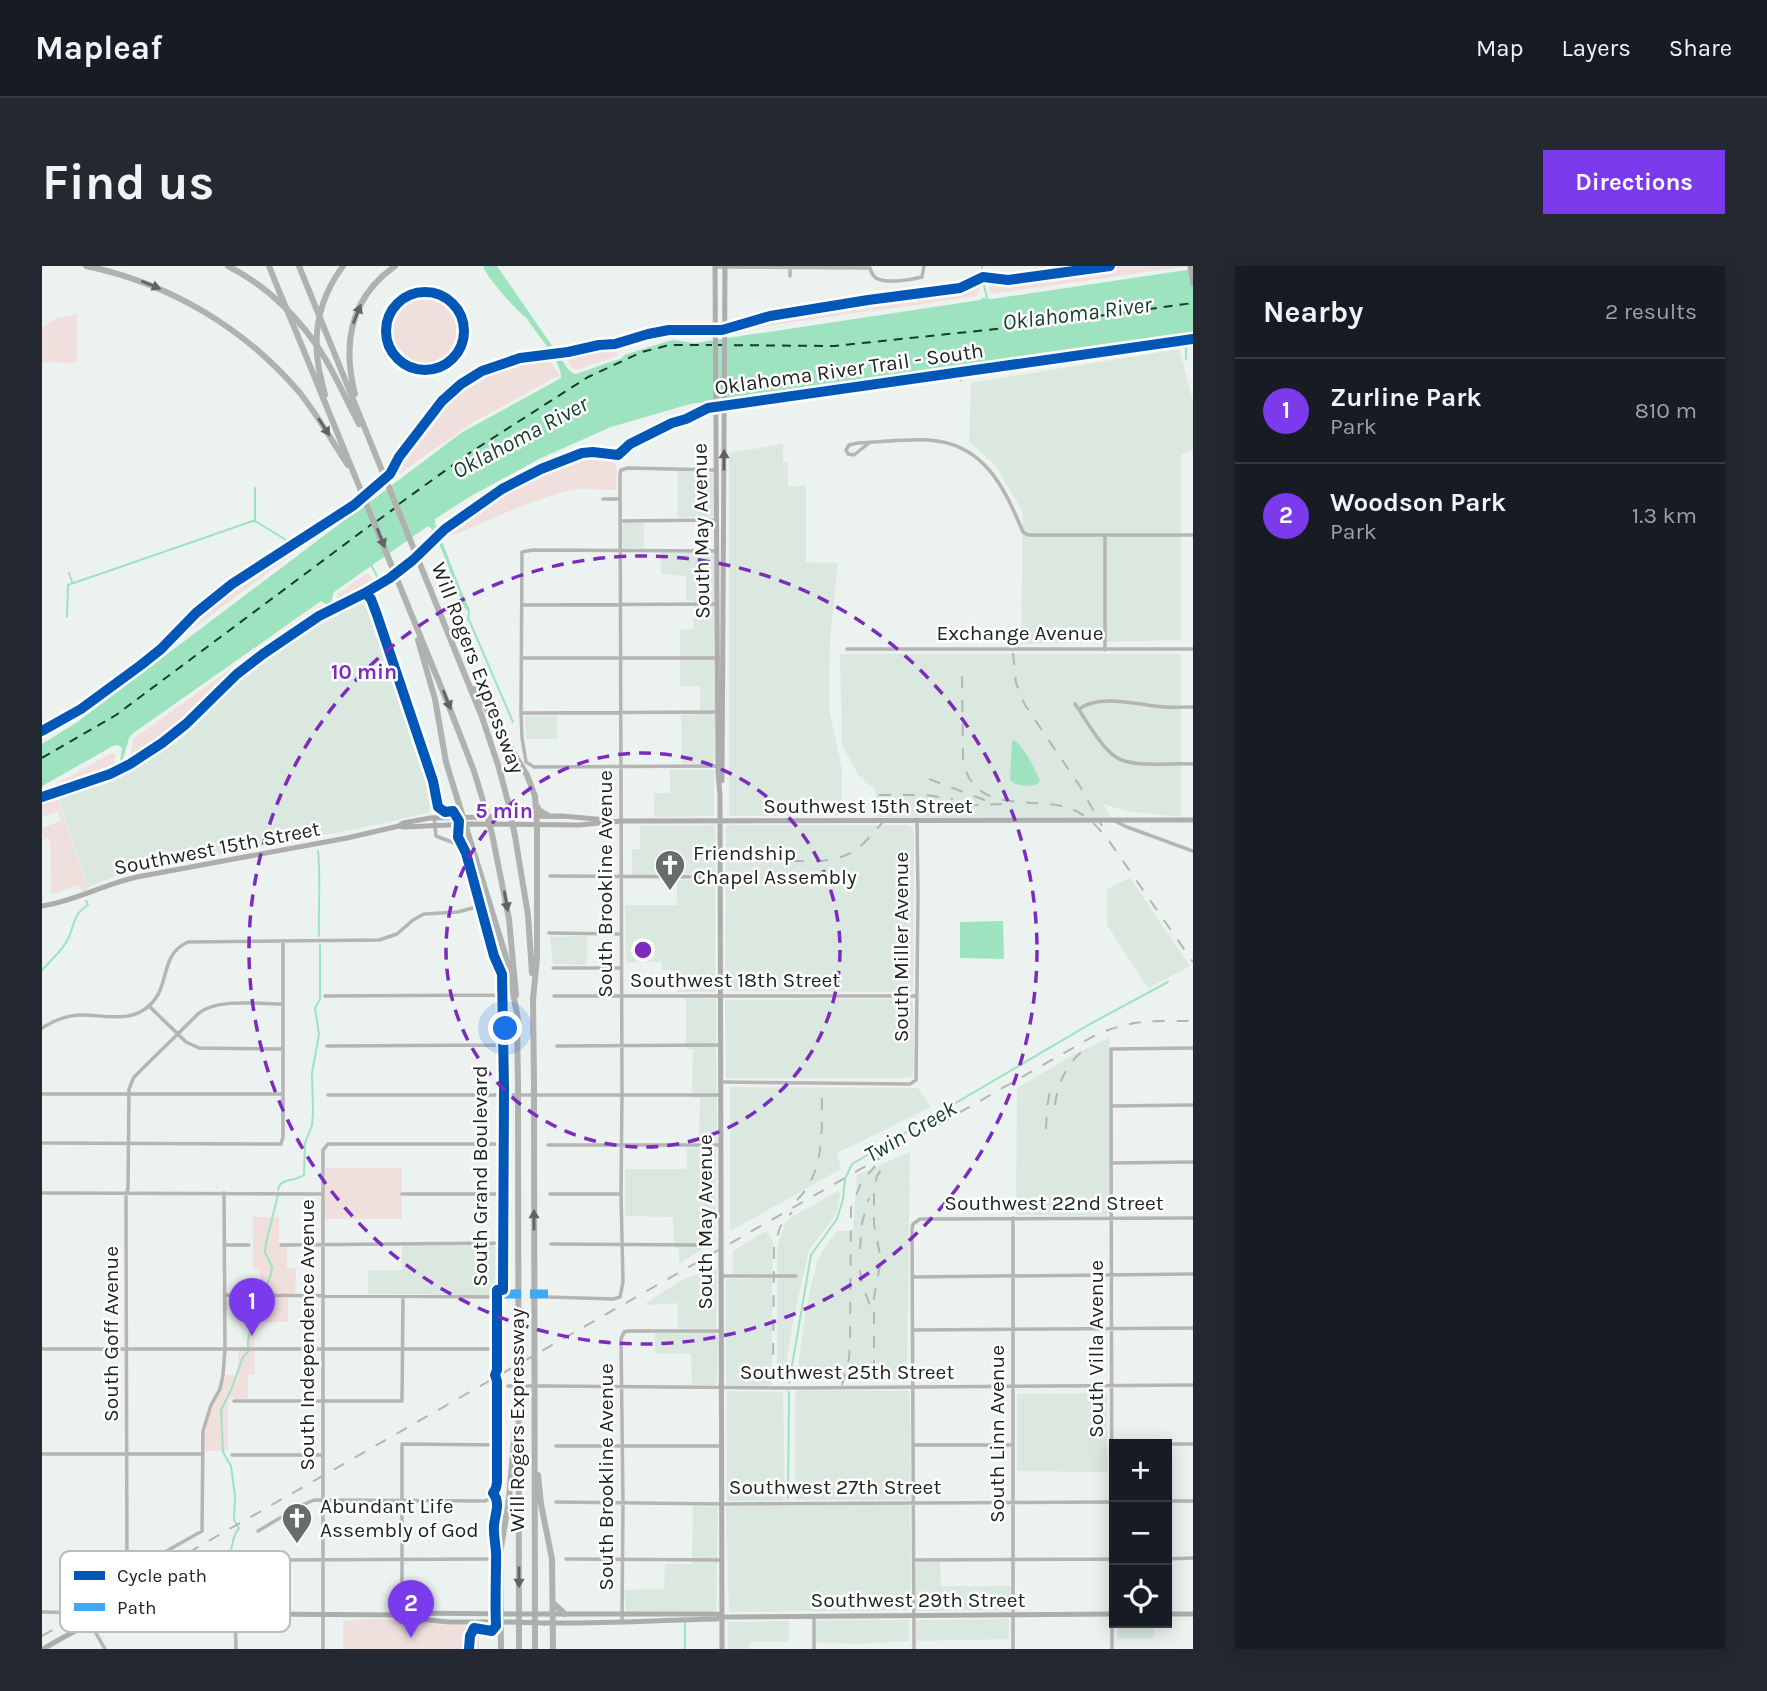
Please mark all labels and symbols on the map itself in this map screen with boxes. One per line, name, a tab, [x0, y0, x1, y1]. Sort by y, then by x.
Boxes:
one-way arrow	[141, 280, 162, 291]
water label: Oklahoma River	[1001, 291, 1154, 336]
one-way arrow	[351, 303, 362, 324]
street label: Oklahoma River Trail - South	[713, 338, 985, 400]
water label: Oklahoma River	[448, 390, 594, 485]
one-way arrow	[317, 418, 331, 436]
street label: South May Avenue	[687, 443, 715, 619]
one-way arrow	[718, 448, 730, 470]
one-way arrow	[376, 528, 387, 549]
street label: Will Rogers Expressway	[427, 559, 529, 777]
street label: Exchange Avenue	[936, 621, 1104, 645]
text: 10 min	[331, 660, 397, 684]
one-way arrow	[441, 689, 452, 710]
street label: South Brookline Avenue	[593, 770, 617, 998]
street label: Southwest 15th Street	[763, 794, 973, 818]
text: 5 min	[475, 799, 533, 823]
street label: Southwest 15th Street	[112, 816, 322, 880]
place label: Friendship Chapel Assembly	[693, 841, 857, 889]
church icon: Friendship Chapel Assembly	[653, 848, 687, 892]
street label: South Miller Avenue	[889, 852, 913, 1042]
one-way arrow	[501, 890, 512, 912]
centre of rings	[631, 938, 655, 962]
street label: Southwest 18th Street	[630, 968, 840, 992]
your location	[488, 1011, 522, 1045]
street label: South Grand Boulevard	[468, 1065, 492, 1287]
water label: Twin Creek	[859, 1094, 961, 1169]
street label: South May Avenue	[693, 1134, 717, 1310]
street label: Southwest 22nd Street	[944, 1191, 1164, 1215]
street label: South Independence Avenue	[295, 1199, 319, 1471]
one-way arrow	[528, 1209, 540, 1231]
street label: South Goff Avenue	[99, 1246, 123, 1422]
street label: South Villa Avenue	[1084, 1260, 1108, 1438]
pin: 1	[229, 1278, 275, 1336]
street label: Will Rogers Expressway	[505, 1308, 529, 1532]
street label: South Linn Avenue	[985, 1345, 1009, 1523]
street label: Southwest 25th Street	[740, 1360, 954, 1384]
street label: South Brookline Avenue	[594, 1363, 618, 1591]
street label: Southwest 27th Street	[729, 1475, 941, 1499]
place label: Abundant Life Assembly of God	[320, 1494, 479, 1542]
church icon: Abundant Life Assembly of God	[280, 1501, 314, 1545]
legend	[60, 1551, 290, 1632]
text: Cycle path	[117, 1565, 207, 1587]
one-way arrow	[513, 1566, 525, 1588]
pin: 2	[388, 1580, 434, 1638]
street label: Southwest 29th Street	[811, 1588, 1026, 1612]
text: Path	[117, 1597, 157, 1619]

